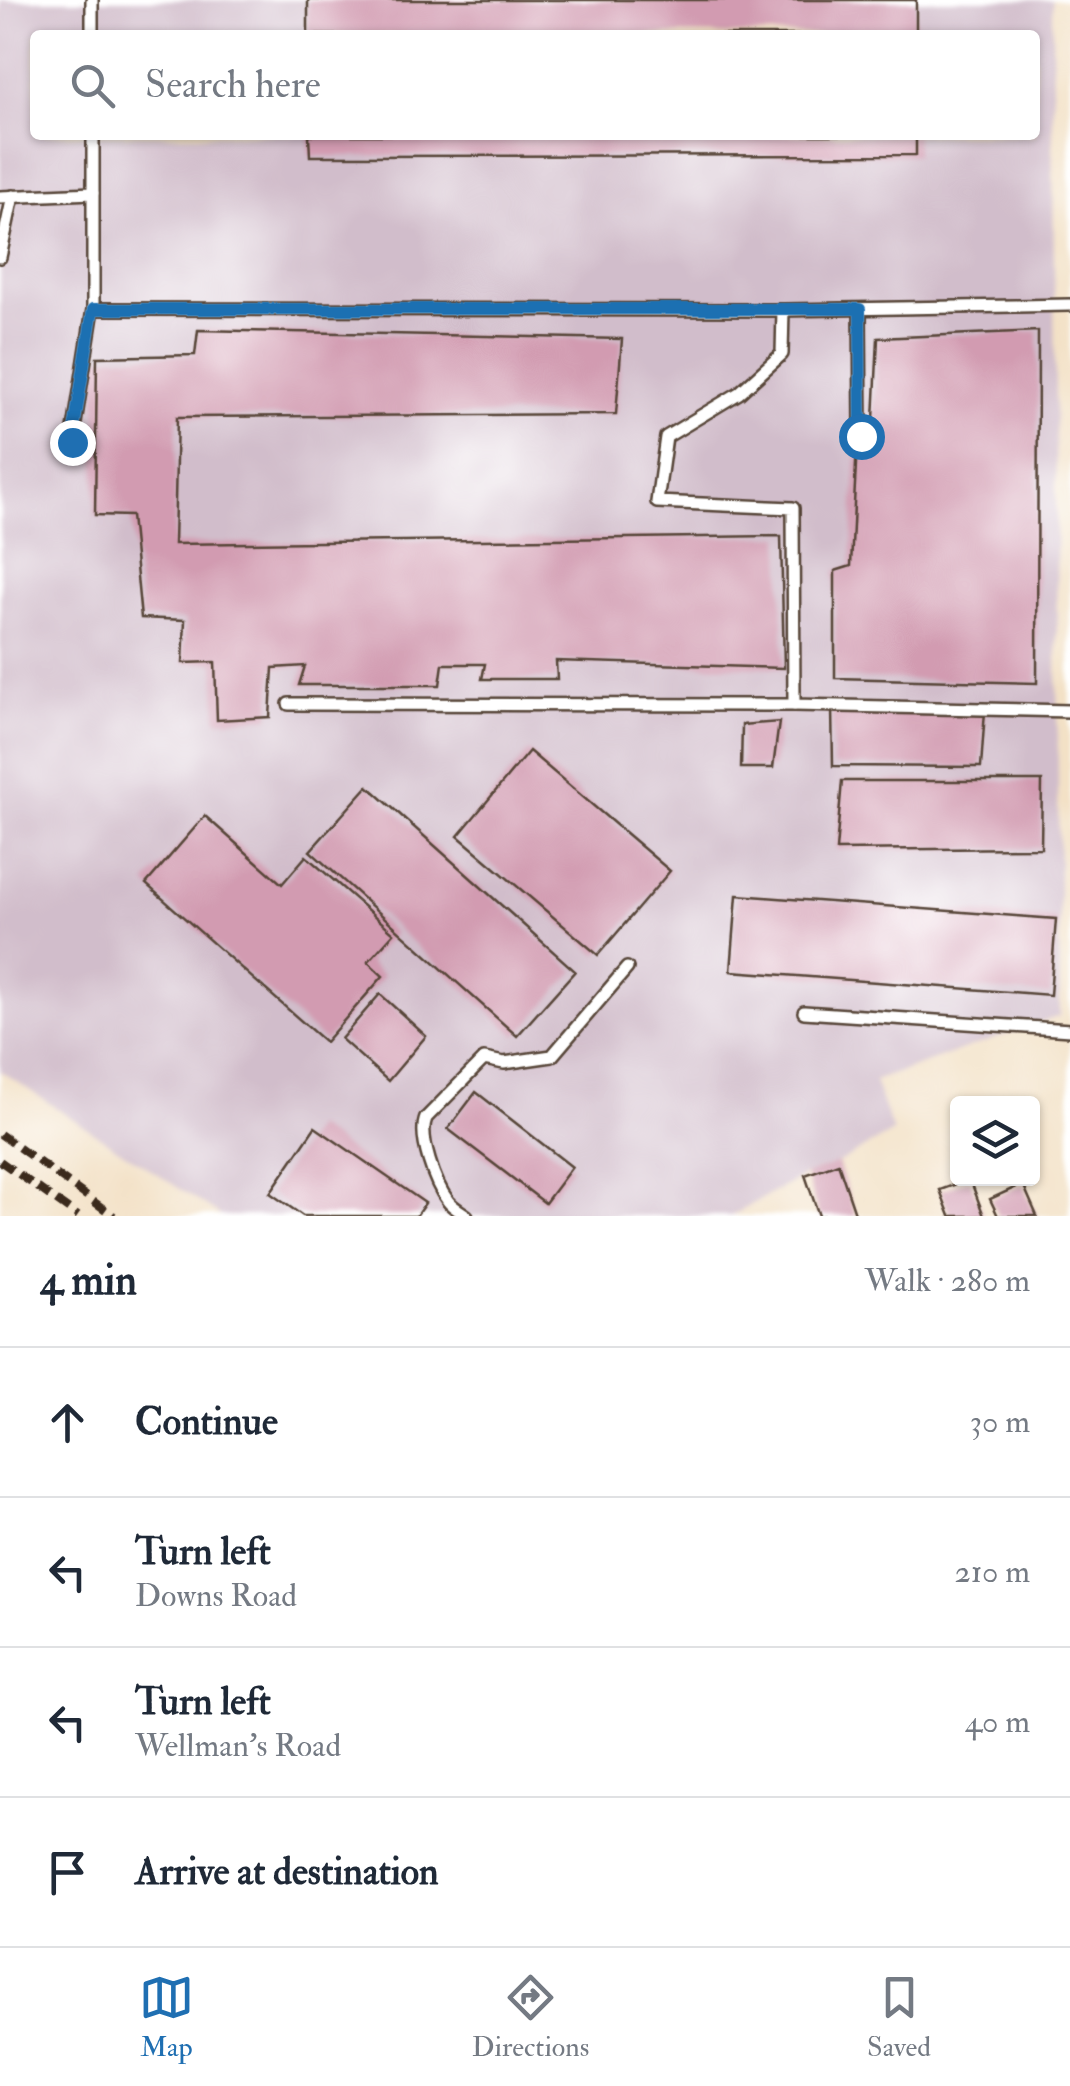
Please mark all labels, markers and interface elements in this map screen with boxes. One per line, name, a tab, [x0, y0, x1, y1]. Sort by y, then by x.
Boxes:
search box	[30, 30, 1040, 140]
icon: search	[65, 58, 120, 113]
text: Search here	[145, 61, 321, 109]
route start	[839, 414, 885, 460]
route end	[50, 420, 96, 466]
map controls	[950, 1096, 1040, 1186]
button: layers	[950, 1096, 1040, 1186]
text: 4 min	[40, 1255, 137, 1307]
text: Walk · 280 m	[865, 1261, 1030, 1301]
icon: ahead	[40, 1395, 95, 1450]
text: Continue	[135, 1398, 278, 1446]
text: 30 m	[970, 1402, 1030, 1442]
text: Turn left	[135, 1528, 271, 1576]
icon: left	[40, 1545, 95, 1600]
text: 210 m	[955, 1552, 1030, 1592]
text: Downs Road	[135, 1576, 297, 1616]
text: Turn left	[135, 1678, 271, 1726]
icon: left	[40, 1695, 95, 1750]
text: 40 m	[965, 1702, 1030, 1742]
text: Wellman's Road	[135, 1726, 341, 1766]
icon: arrive	[40, 1845, 95, 1900]
text: Arrive at destination	[135, 1848, 439, 1896]
tab: Map	[139, 1970, 194, 2065]
tab: Directions	[472, 1970, 589, 2065]
tab: Saved	[867, 1970, 931, 2065]

